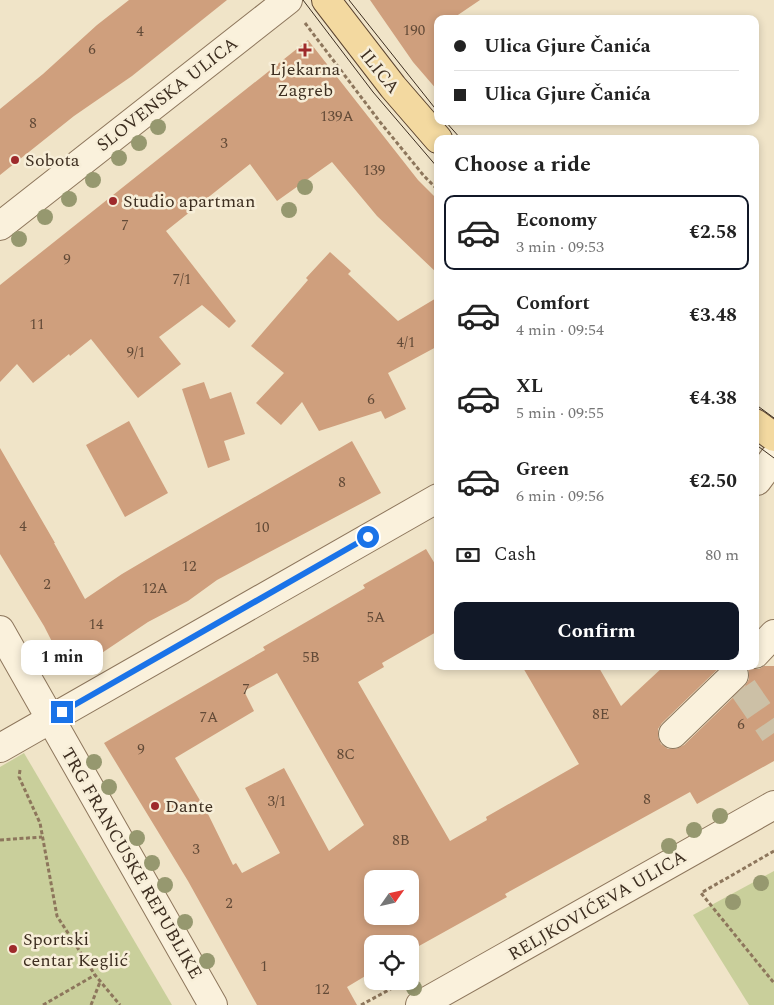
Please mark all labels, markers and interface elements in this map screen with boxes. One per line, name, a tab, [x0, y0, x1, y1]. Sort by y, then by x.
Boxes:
house number: 190	[403, 19, 425, 42]
house number: 4	[136, 20, 144, 43]
street label: SLOVENSKA ULICA	[91, 30, 244, 158]
text: Ulica Gjure Čanića	[484, 32, 651, 61]
house number: 6	[88, 38, 96, 61]
street label: ILICA	[353, 43, 406, 100]
marker: Ljekarna Zagreb	[299, 44, 311, 56]
place label: Ljekarna Zagreb	[270, 56, 341, 104]
text: Ulica Gjure Čanića	[484, 80, 651, 109]
house number: 139A	[320, 105, 354, 128]
house number: 8	[29, 112, 37, 135]
house number: 3	[220, 132, 228, 155]
place label: Sobota	[25, 147, 80, 174]
text: Choose a ride	[454, 148, 591, 181]
marker: Sobota	[9, 154, 21, 166]
house number: 139	[363, 159, 385, 182]
place label: Studio apartman	[123, 188, 255, 215]
marker: Studio apartman	[107, 195, 119, 207]
text: Economy	[516, 206, 597, 235]
icon: car	[456, 210, 501, 255]
house number: 7	[121, 214, 129, 237]
text: €2.58	[689, 218, 737, 247]
text: 3 min · 09:53	[516, 235, 604, 259]
house number: 9	[63, 248, 71, 271]
house number: 7/1	[173, 268, 191, 291]
text: Comfort	[516, 289, 590, 318]
icon: car	[456, 293, 501, 338]
text: €3.48	[689, 301, 737, 330]
house number: 11	[29, 313, 45, 336]
text: 4 min · 09:54	[516, 318, 604, 342]
house number: 4/1	[397, 331, 415, 354]
house number: 9/1	[127, 341, 145, 364]
text: XL	[516, 372, 543, 401]
icon: car	[456, 376, 501, 421]
text: €4.38	[689, 384, 737, 413]
house number: 6	[367, 388, 375, 411]
text: 5 min · 09:55	[516, 401, 604, 425]
text: Green	[516, 455, 569, 484]
icon: car	[456, 459, 501, 504]
text: €2.50	[689, 467, 737, 496]
house number: 8	[338, 471, 346, 494]
text: 6 min · 09:56	[516, 484, 604, 508]
house number: 4	[19, 515, 27, 538]
house number: 10	[254, 516, 270, 539]
route start	[357, 526, 379, 548]
text: Cash	[494, 540, 536, 569]
icon: cash	[454, 541, 482, 569]
text: 80 m	[705, 543, 739, 567]
house number: 12	[181, 555, 197, 578]
house number: 2	[43, 573, 51, 596]
house number: 12A	[142, 577, 168, 600]
button: Confirm	[454, 602, 739, 660]
house number: 5A	[367, 606, 385, 629]
house number: 14	[88, 613, 104, 636]
callout: 1 min	[21, 640, 103, 674]
text: 1 min	[41, 645, 83, 669]
house number: 5B	[302, 646, 320, 669]
house number: 7	[242, 678, 250, 701]
route end	[51, 701, 73, 723]
house number: 8E	[592, 703, 610, 726]
house number: 7A	[200, 706, 218, 729]
house number: 6	[737, 713, 745, 736]
house number: 9	[137, 738, 145, 761]
street label: TRG FRANCUSKE REPUBLIKE	[54, 742, 209, 984]
house number: 8C	[337, 743, 355, 766]
house number: 8	[643, 788, 651, 811]
house number: 3/1	[268, 790, 286, 813]
place label: Dante	[165, 793, 213, 820]
marker: Dante	[149, 800, 161, 812]
house number: 8B	[392, 829, 410, 852]
house number: 3	[192, 838, 200, 861]
street label: RELJKOVIĆEVA ULICA	[503, 843, 691, 968]
north arrow	[364, 870, 419, 925]
map controls	[364, 870, 419, 990]
house number: 2	[225, 892, 233, 915]
place label: Sportski centar Keglić	[23, 926, 128, 974]
button: locate	[364, 935, 419, 990]
marker: Sportski centar Keglić	[7, 943, 19, 955]
house number: 1	[260, 955, 268, 978]
house number: 12	[314, 978, 330, 1001]

